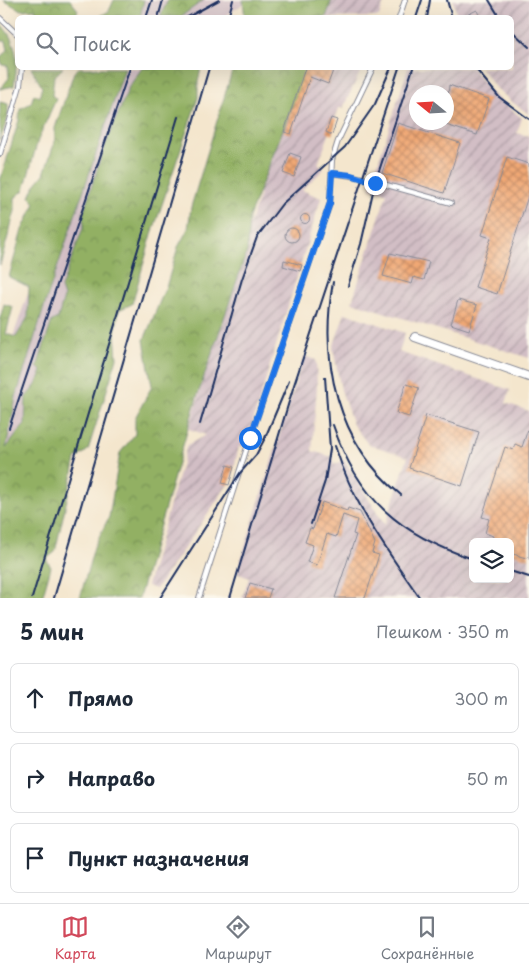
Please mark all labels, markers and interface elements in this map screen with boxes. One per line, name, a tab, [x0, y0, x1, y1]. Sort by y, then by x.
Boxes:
search box	[15, 15, 514, 70]
icon: search	[33, 29, 61, 57]
text: Поиск	[73, 29, 131, 57]
north arrow	[409, 85, 454, 130]
route end	[364, 172, 387, 195]
route start	[239, 427, 262, 450]
map controls	[469, 538, 514, 583]
button: layers	[469, 538, 514, 583]
text: 5 мин	[20, 615, 84, 647]
text: Пешком · 350 m	[376, 619, 509, 643]
icon: ahead	[21, 684, 49, 712]
text: Прямо	[68, 684, 133, 712]
text: 300 m	[454, 686, 508, 710]
icon: right	[21, 764, 49, 792]
text: Направо	[68, 764, 155, 792]
text: 50 m	[467, 766, 508, 790]
icon: arrive	[21, 844, 49, 872]
text: Пункт назначения	[68, 844, 249, 872]
tab: Карта	[55, 913, 96, 964]
tab: Маршрут	[205, 913, 271, 964]
tab: Сохранённые	[381, 913, 474, 964]

